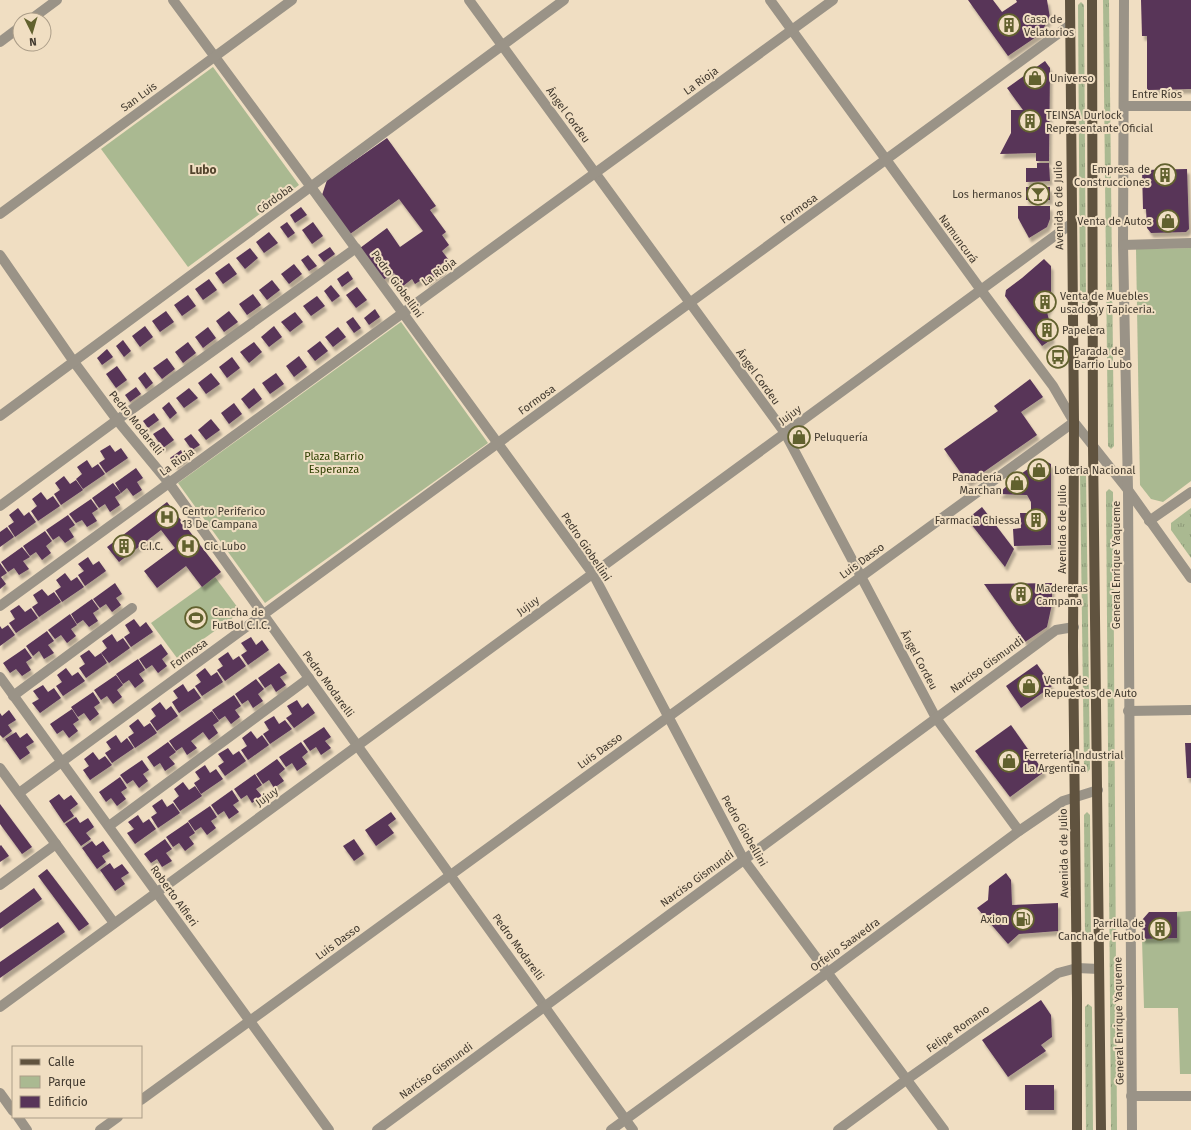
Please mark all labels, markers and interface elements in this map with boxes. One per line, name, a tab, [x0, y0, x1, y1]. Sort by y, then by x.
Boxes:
north arrow	[12, 12, 52, 52]
building icon: Casa de Velatorios	[996, 12, 1022, 38]
place label: Casa de Velatorios	[1024, 13, 1074, 39]
text: N	[29, 35, 37, 48]
street label: La Rioja	[681, 64, 721, 98]
shop icon: Universo	[1022, 65, 1048, 91]
place label: Universo	[1050, 72, 1094, 85]
street label: San Luis	[118, 80, 160, 114]
street label: Ángel Cordeu	[543, 84, 593, 145]
street label: Entre Ríos	[1132, 88, 1182, 101]
building icon: TEINSA Durlock Representante Oficial	[1017, 108, 1043, 134]
place label: TEINSA Durlock Representante Oficial	[1046, 109, 1153, 135]
street label: Avenida 6 de Julio	[1052, 160, 1066, 250]
building icon: Empresa de Construcciones	[1152, 162, 1178, 188]
district label: Lubo	[189, 163, 217, 177]
place label: Empresa de Construcciones	[1074, 163, 1150, 189]
street label: Córdoba	[254, 181, 296, 217]
bar icon: Los hermanos	[1025, 181, 1051, 207]
place label: Los hermanos	[952, 188, 1022, 201]
street label: Formosa	[778, 191, 820, 227]
shop icon: Venta de Autos	[1155, 208, 1181, 234]
street label: Namuncurá	[936, 212, 980, 266]
place label: Venta de Autos	[1077, 215, 1152, 228]
street label: Pedro Giobellini	[368, 248, 426, 320]
street label: La Rioja	[419, 255, 459, 289]
building icon: Venta de Muebles usados y Tapiceria.	[1032, 289, 1058, 315]
place label: Venta de Muebles usados y Tapiceria.	[1060, 290, 1155, 316]
building icon: Papelera	[1034, 317, 1060, 343]
place label: Papelera	[1062, 324, 1105, 337]
bus stop icon: Parada de Barrio Lubo	[1045, 344, 1071, 370]
place label: Parada de Barrio Lubo	[1074, 345, 1132, 371]
street label: Ángel Cordeu	[733, 346, 783, 407]
street label: Formosa	[516, 382, 558, 418]
street label: Pedro Modarelli	[106, 388, 166, 458]
street label: Jujuy	[776, 402, 804, 428]
shop icon: Peluquería	[786, 424, 812, 450]
place label: Peluquería	[814, 431, 868, 444]
street label: La Rioja	[157, 445, 197, 479]
park label: Plaza Barrio Esperanza	[304, 450, 364, 476]
shop icon: Loteria Nacional	[1026, 457, 1052, 483]
place label: Loteria Nacional	[1054, 464, 1136, 477]
shop icon: Panadería Marchan	[1004, 470, 1030, 496]
place label: Panadería Marchan	[952, 471, 1002, 497]
street label: Avenida 6 de Julio	[1056, 484, 1069, 574]
street label: General Enrique Yaqueme	[1110, 501, 1123, 629]
hospital icon: Centro Periferico 13 De Campana	[154, 504, 180, 530]
place label: Centro Periferico 13 De Campana	[182, 505, 265, 531]
building icon: Farmacia Chiessa	[1023, 507, 1049, 533]
street label: Pedro Giobellini	[558, 510, 614, 584]
place label: Farmacia Chiessa	[935, 514, 1020, 527]
building icon: C.I.C.	[111, 533, 137, 559]
hospital icon: Cic Lubo	[175, 533, 201, 559]
place label: C.I.C.	[140, 540, 164, 553]
place label: Cic Lubo	[204, 540, 246, 553]
street label: Luis Dasso	[837, 540, 887, 582]
building icon: Madereras Campana	[1008, 581, 1034, 607]
place label: Madereras Campana	[1036, 582, 1088, 608]
street label: Jujuy	[514, 593, 542, 619]
sports icon: Cancha de FutBol C.I.C.	[183, 605, 209, 631]
place label: Cancha de FutBol C.I.C.	[212, 606, 270, 632]
street label: Ángel Cordeu	[898, 627, 941, 692]
street label: Narciso Gismundi	[948, 634, 1026, 696]
street label: Formosa	[168, 636, 210, 672]
street label: Pedro Modarelli	[300, 648, 356, 720]
shop icon: Venta de Repuestos de Auto	[1016, 673, 1042, 699]
place label: Venta de Repuestos de Auto	[1044, 674, 1137, 700]
street label: Luis Dasso	[575, 730, 625, 772]
shop icon: Ferretería Industrial La Argentina	[996, 748, 1022, 774]
place label: Ferretería Industrial La Argentina	[1024, 749, 1123, 775]
street label: Jujuy	[253, 784, 281, 810]
street label: Pedro Giobellini	[718, 793, 770, 869]
street label: Avenida 6 de Julio	[1057, 808, 1071, 898]
street label: Narciso Gismundi	[658, 848, 736, 910]
street label: Roberto Alfieri	[148, 863, 200, 929]
fuel station icon: Axion	[1010, 906, 1036, 932]
street label: Pedro Modarelli	[490, 911, 546, 983]
place label: Axion	[980, 913, 1008, 926]
street label: Orfelio Saavedra	[808, 915, 882, 975]
building icon: Parrilla de Cancha de Futbol	[1147, 916, 1173, 942]
place label: Parrilla de Cancha de Futbol	[1058, 917, 1144, 943]
street label: Luis Dasso	[313, 921, 363, 963]
street label: General Enrique Yaqueme	[1111, 957, 1127, 1085]
street label: Felipe Romano	[924, 1002, 992, 1056]
street label: Narciso Gismundi	[397, 1040, 475, 1102]
legend	[12, 1046, 142, 1118]
text: Calle	[48, 1055, 75, 1069]
text: Parque	[48, 1075, 86, 1089]
text: Edificio	[48, 1095, 88, 1109]

